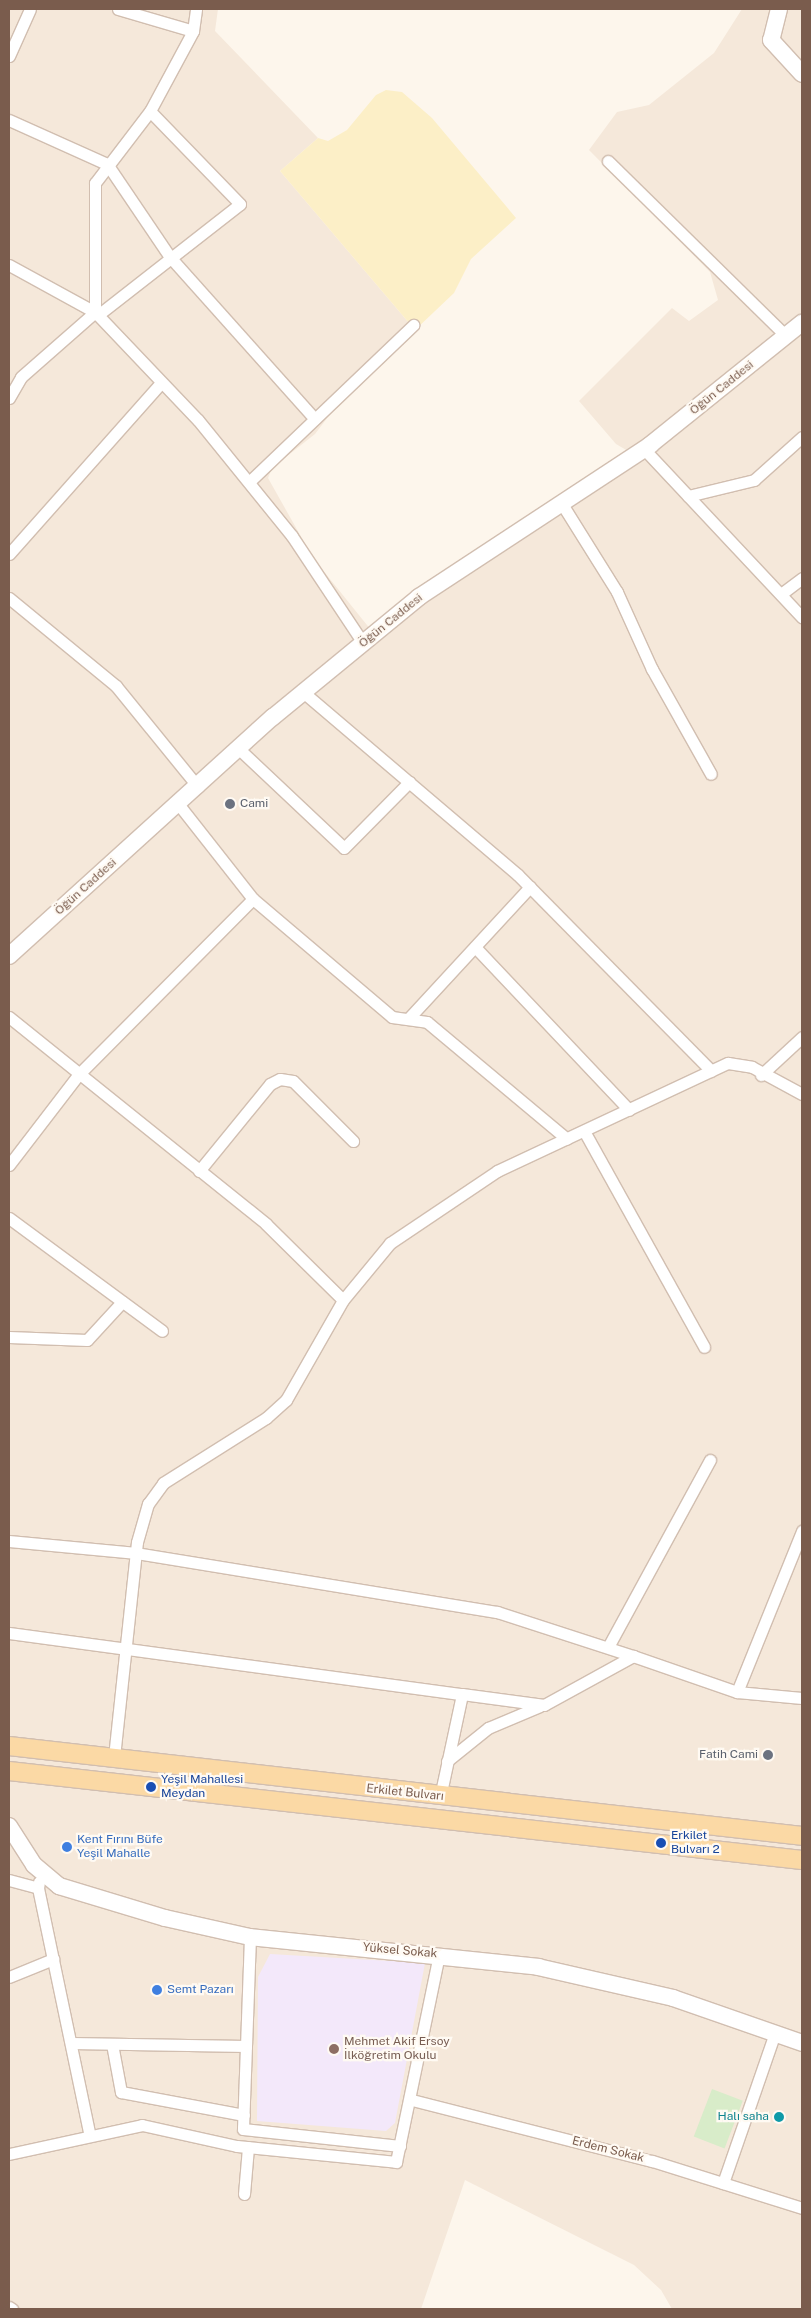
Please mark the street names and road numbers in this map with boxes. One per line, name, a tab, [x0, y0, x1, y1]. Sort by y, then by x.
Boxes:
street label: Öğün Caddesi	[687, 358, 757, 418]
street label: Öğün Caddesi	[356, 591, 426, 651]
street label: Öğün Caddesi	[52, 856, 120, 918]
street label: Erkilet Bulvarı	[366, 1782, 444, 1804]
street label: Yüksel Sokak	[362, 1941, 438, 1961]
street label: Erdem Sokak	[570, 2134, 646, 2166]

